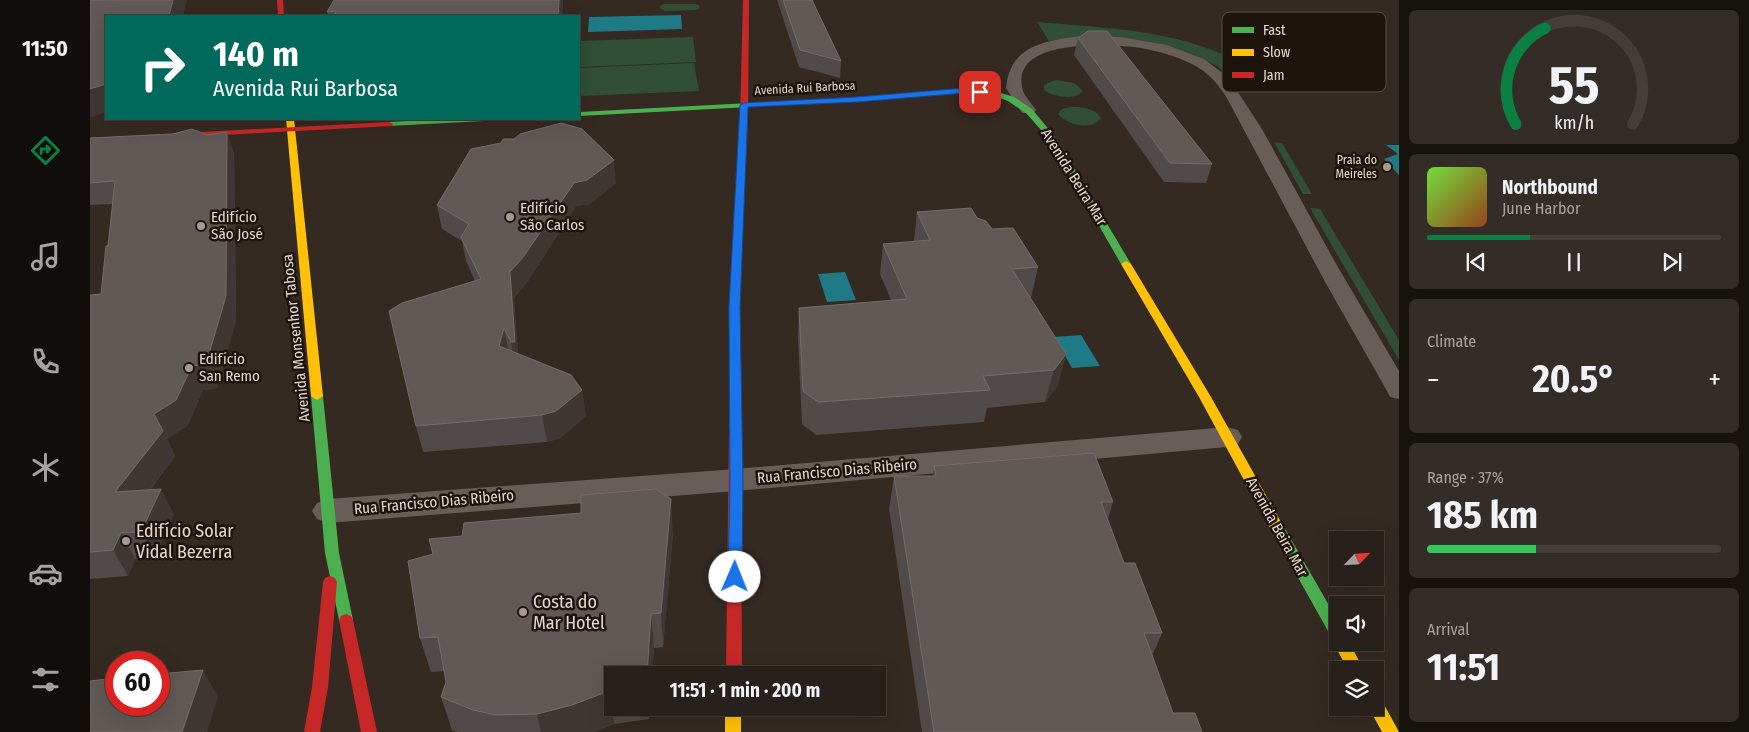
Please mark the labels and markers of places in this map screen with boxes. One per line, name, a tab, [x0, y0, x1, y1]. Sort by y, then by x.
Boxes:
pin	[959, 71, 1001, 113]
place label: Praia do Meireles	[1336, 153, 1377, 181]
marker: Praia do Meireles	[1381, 161, 1393, 173]
place label: Edifício São Carlos	[520, 199, 584, 234]
place label: Edifício São José	[211, 208, 263, 243]
marker: Edifício São Carlos	[504, 211, 516, 223]
marker: Edifício São José	[195, 220, 207, 232]
place label: Edifício San Remo	[199, 350, 260, 385]
marker: Edifício San Remo	[183, 362, 195, 374]
place label: Edifício Solar Vidal Bezerra	[136, 520, 234, 563]
marker: Edifício Solar Vidal Bezerra	[120, 535, 132, 547]
place label: Costa do Mar Hotel	[533, 591, 605, 634]
marker: Costa do Mar Hotel	[517, 606, 529, 618]

